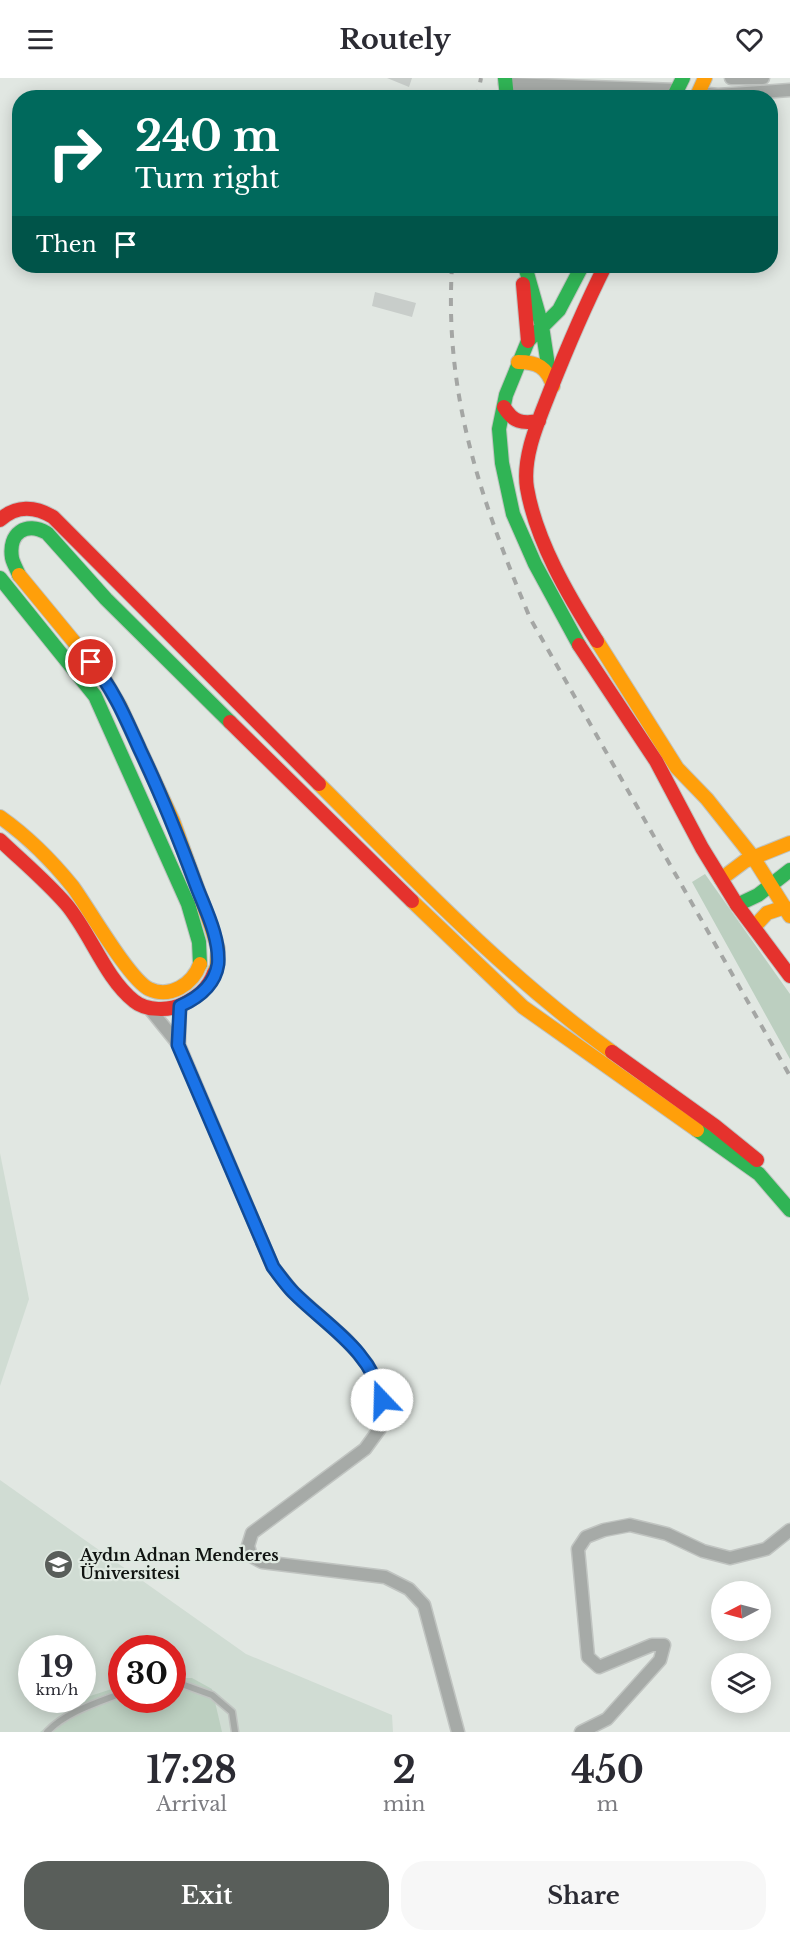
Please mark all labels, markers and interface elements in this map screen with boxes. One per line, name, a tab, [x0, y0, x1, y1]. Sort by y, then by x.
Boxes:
icon: menu	[24, 23, 57, 56]
text: Routely	[339, 23, 451, 56]
icon: heart	[733, 23, 766, 56]
text: 240 m	[135, 110, 280, 162]
icon: right	[36, 114, 114, 192]
text: Turn right	[135, 162, 279, 195]
icon: arrive	[109, 228, 142, 261]
text: Then	[36, 231, 97, 258]
pin	[65, 636, 116, 687]
icon: arrive	[74, 645, 107, 678]
position arrow	[350, 1368, 414, 1432]
place label: Aydın Adnan Menderes Üniversitesi	[79, 1545, 279, 1583]
school or university icon: Aydın Adnan Menderes Üniversitesi	[43, 1548, 75, 1580]
north arrow	[711, 1581, 771, 1641]
map controls	[711, 1581, 771, 1713]
speed limit sign: 30	[108, 1635, 186, 1713]
text: 19	[40, 1648, 74, 1685]
button: layers	[711, 1653, 771, 1713]
text: km/h	[36, 1680, 78, 1699]
text: 17:28	[146, 1748, 237, 1793]
text: 2	[392, 1748, 416, 1793]
text: 450	[571, 1748, 644, 1793]
text: Arrival	[156, 1792, 227, 1816]
text: min	[383, 1792, 425, 1816]
text: m	[597, 1792, 618, 1816]
button: Exit	[24, 1861, 389, 1930]
button: Share	[401, 1861, 766, 1930]

